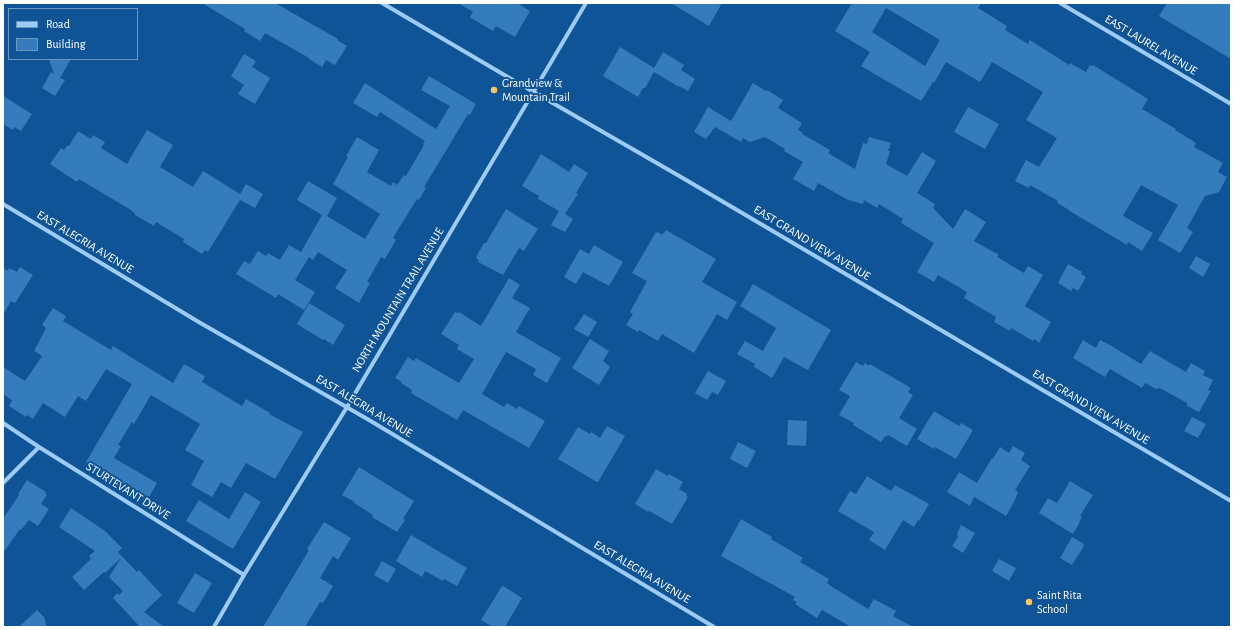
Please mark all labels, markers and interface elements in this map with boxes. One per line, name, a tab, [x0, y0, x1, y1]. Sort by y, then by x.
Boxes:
legend	[8, 8, 138, 60]
street label: EAST LAUREL AVENUE	[1102, 12, 1200, 78]
text: Road	[46, 18, 70, 30]
text: Building	[46, 38, 86, 50]
place label: Grandview & Mountain Trail	[502, 76, 570, 104]
marker: Grandview & Mountain Trail	[489, 85, 499, 95]
street label: EAST GRAND VIEW AVENUE	[751, 202, 873, 284]
street label: EAST ALEGRIA AVENUE	[34, 207, 136, 277]
street label: NORTH MOUNTAIN TRAIL AVENUE	[349, 225, 447, 375]
street label: EAST GRAND VIEW AVENUE	[1030, 366, 1152, 448]
street label: EAST ALEGRIA AVENUE	[313, 371, 415, 441]
street label: STURTEVANT DRIVE	[83, 459, 173, 523]
street label: EAST ALEGRIA AVENUE	[591, 537, 693, 607]
place label: Saint Rita School	[1037, 588, 1082, 616]
marker: Saint Rita School	[1024, 597, 1034, 607]

